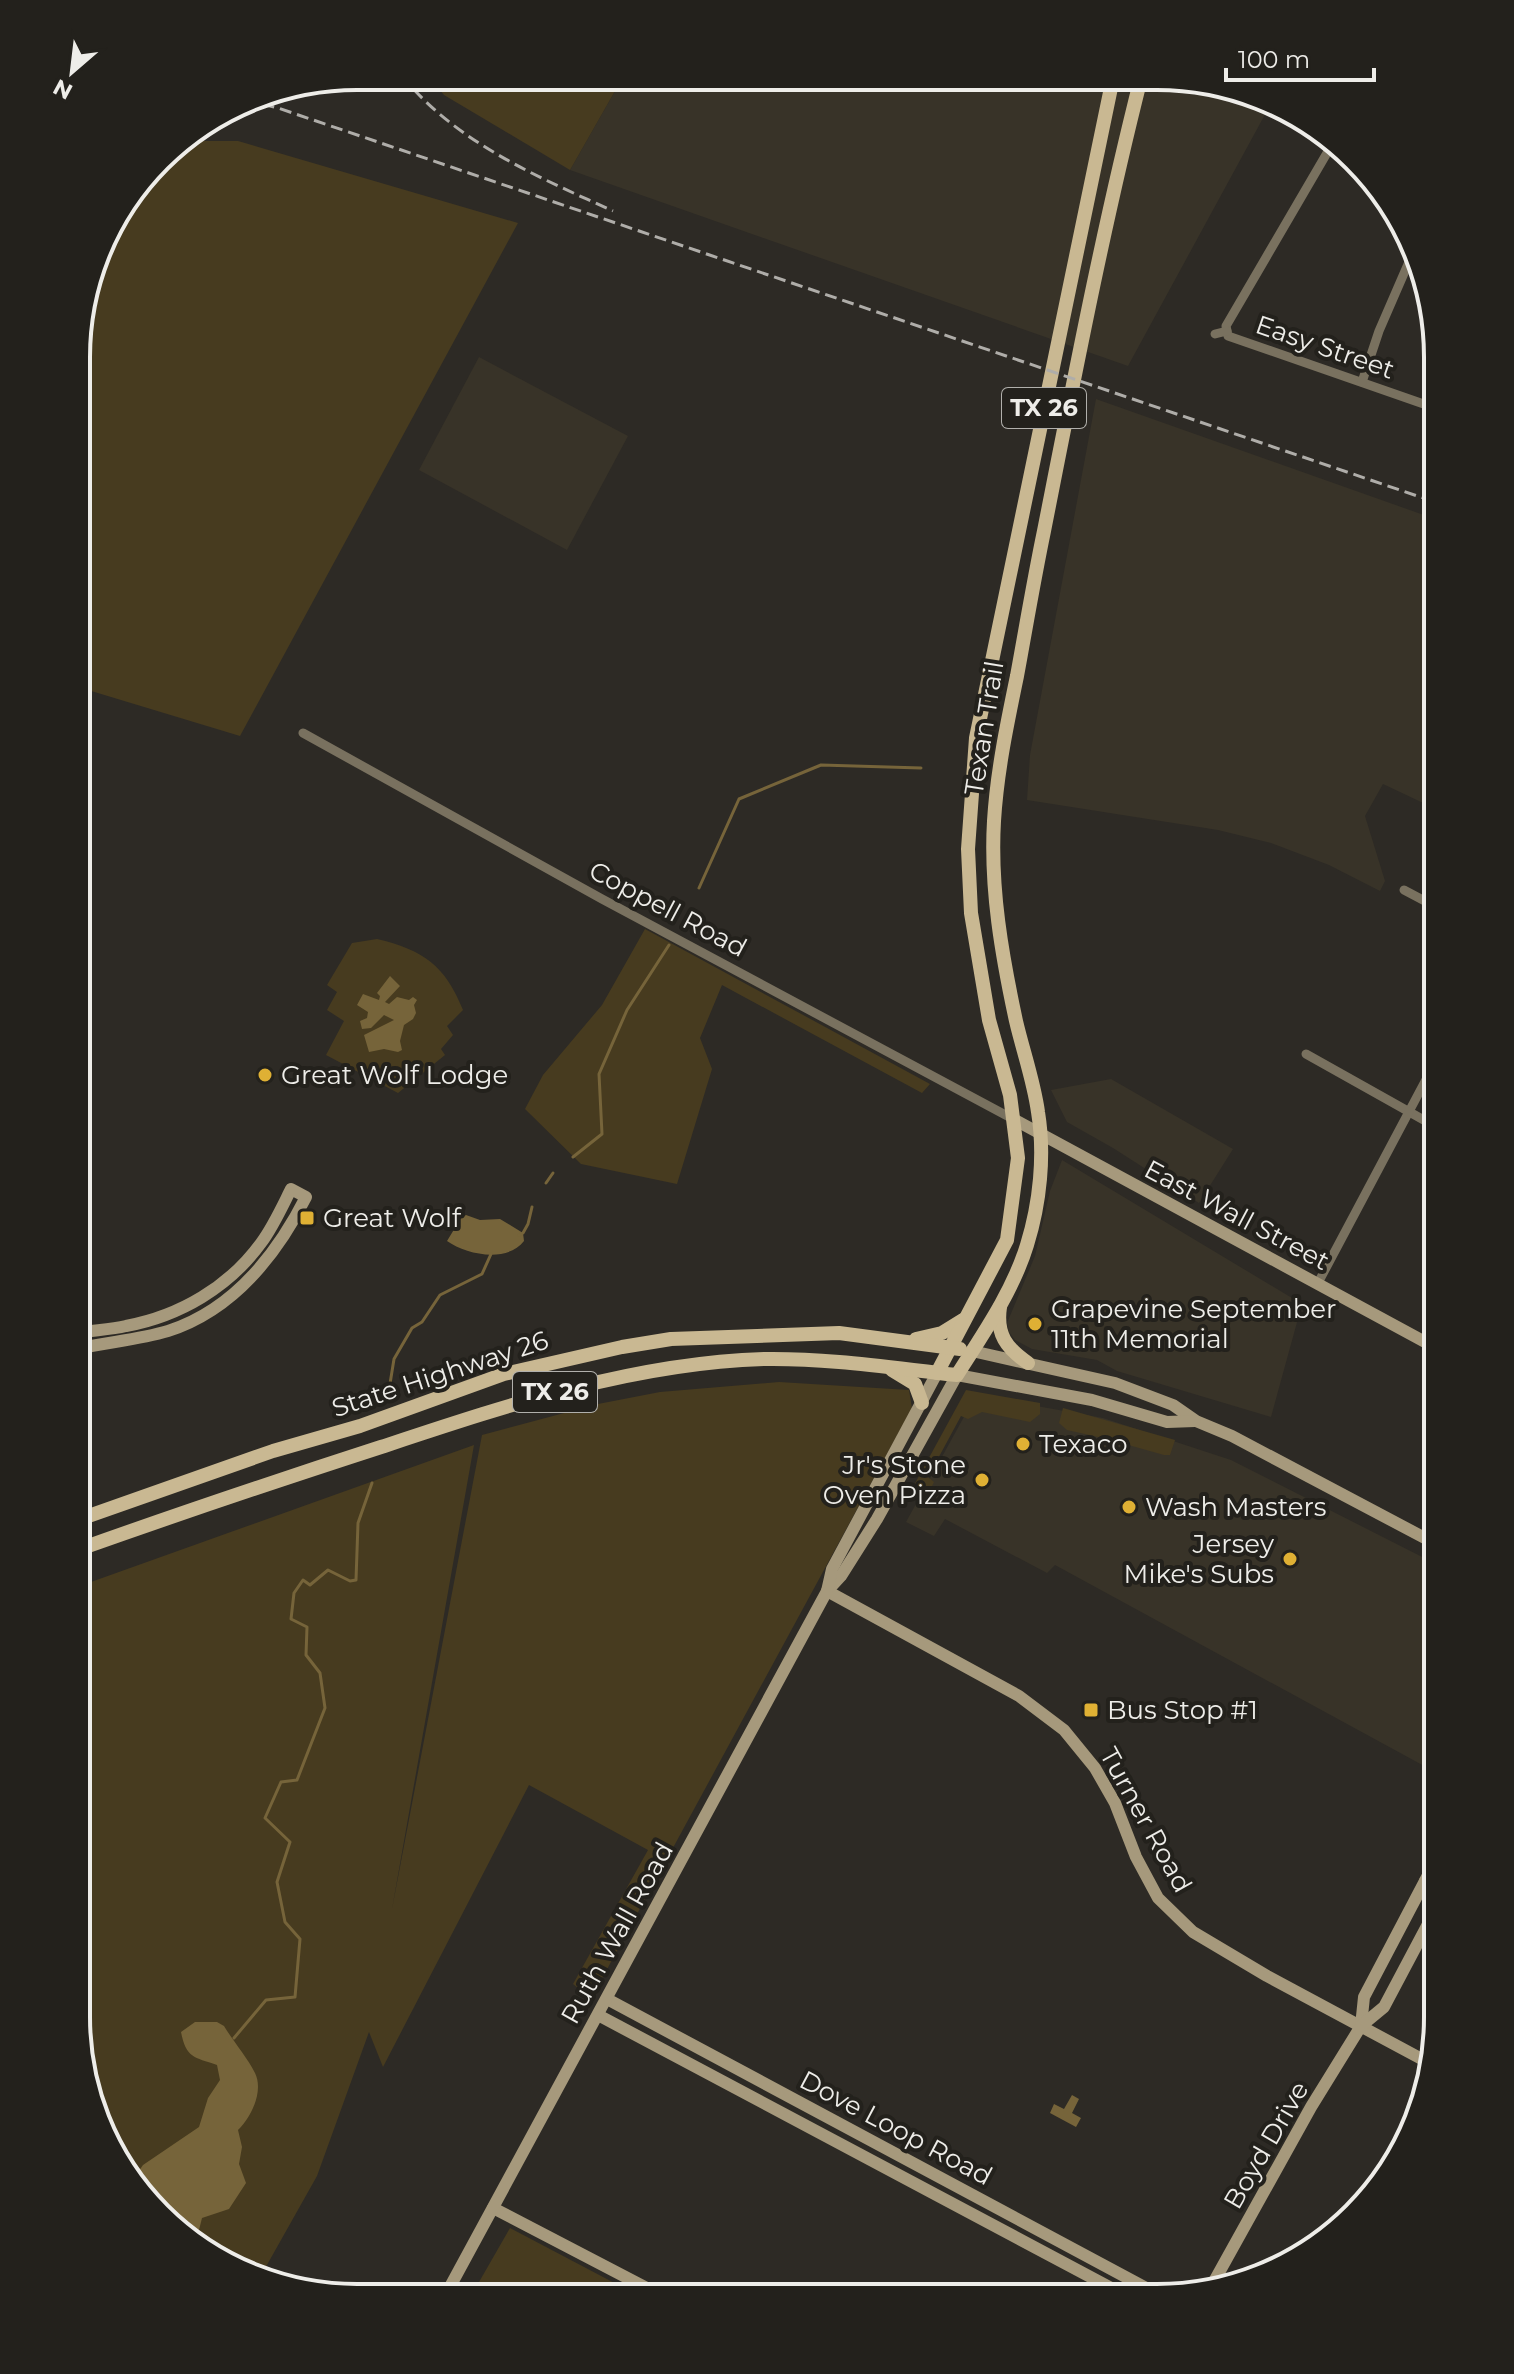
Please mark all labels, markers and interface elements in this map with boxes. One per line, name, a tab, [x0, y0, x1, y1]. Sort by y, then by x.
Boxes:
north arrow	[32, 32, 112, 112]
scale bar	[1226, 32, 1374, 82]
text: 100 m	[1238, 45, 1310, 74]
text: N	[49, 73, 77, 105]
street label: Easy Street	[1251, 308, 1399, 386]
road number: TX 26	[1002, 388, 1086, 428]
street label: Texan Trail	[958, 659, 1010, 797]
street label: Coppell Road	[584, 854, 752, 964]
place label: Great Wolf Lodge	[281, 1059, 508, 1091]
marker: Great Wolf Lodge	[256, 1066, 274, 1084]
street label: East Wall Street	[1139, 1153, 1335, 1277]
place label: Great Wolf	[323, 1202, 462, 1234]
marker: Great Wolf	[298, 1209, 316, 1227]
place label: Grapevine September 11th Memorial	[1051, 1293, 1337, 1355]
marker: Grapevine September 11th Memorial	[1026, 1315, 1044, 1333]
street label: State Highway 26	[328, 1324, 552, 1424]
road number: TX 26	[513, 1372, 597, 1412]
place label: Texaco	[1039, 1428, 1127, 1460]
marker: Texaco	[1014, 1435, 1032, 1453]
place label: Jr's Stone Oven Pizza	[823, 1449, 966, 1511]
marker: Jr's Stone Oven Pizza	[973, 1471, 991, 1489]
place label: Wash Masters	[1145, 1491, 1327, 1523]
marker: Wash Masters	[1120, 1498, 1138, 1516]
place label: Jersey Mike's Subs	[1124, 1528, 1275, 1590]
marker: Jersey Mike's Subs	[1281, 1550, 1299, 1568]
place label: Bus Stop #1	[1107, 1694, 1258, 1726]
marker: Bus Stop #1	[1082, 1701, 1100, 1719]
street label: Turner Road	[1093, 1742, 1199, 1898]
street label: Ruth Wall Road	[554, 1837, 680, 2029]
street label: Dove Loop Road	[794, 2064, 998, 2192]
street label: Boyd Drive	[1217, 2076, 1315, 2214]

